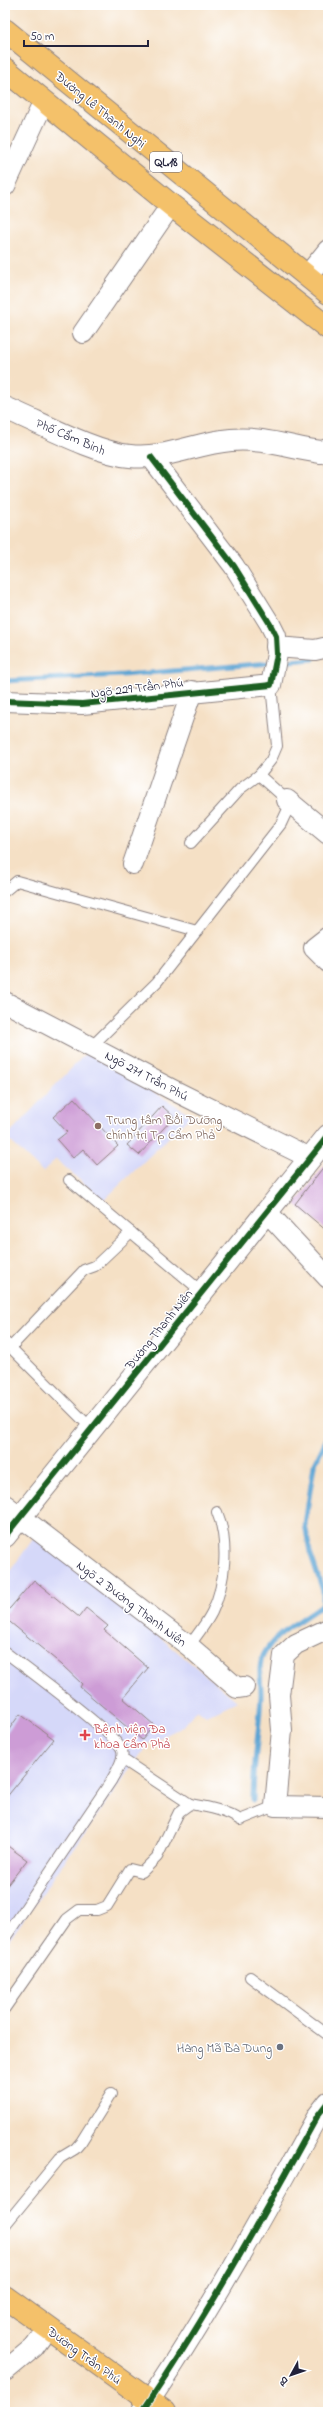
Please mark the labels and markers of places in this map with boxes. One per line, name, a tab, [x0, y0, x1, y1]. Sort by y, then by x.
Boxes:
place label: Trung tâm Bồi Dưỡng chính trị Tp Cẩm Phả	[106, 1111, 222, 1145]
marker: Trung tâm Bồi Dưỡng chính trị Tp Cẩm Phả	[93, 1121, 103, 1131]
place label: Bệnh viện Đa khoa Cẩm Phả	[93, 1720, 170, 1754]
marker: Bệnh viện Đa khoa Cẩm Phả	[79, 1729, 91, 1741]
place label: Hàng Mã Bà Dung	[177, 2039, 272, 2059]
marker: Hàng Mã Bà Dung	[275, 2042, 285, 2052]

